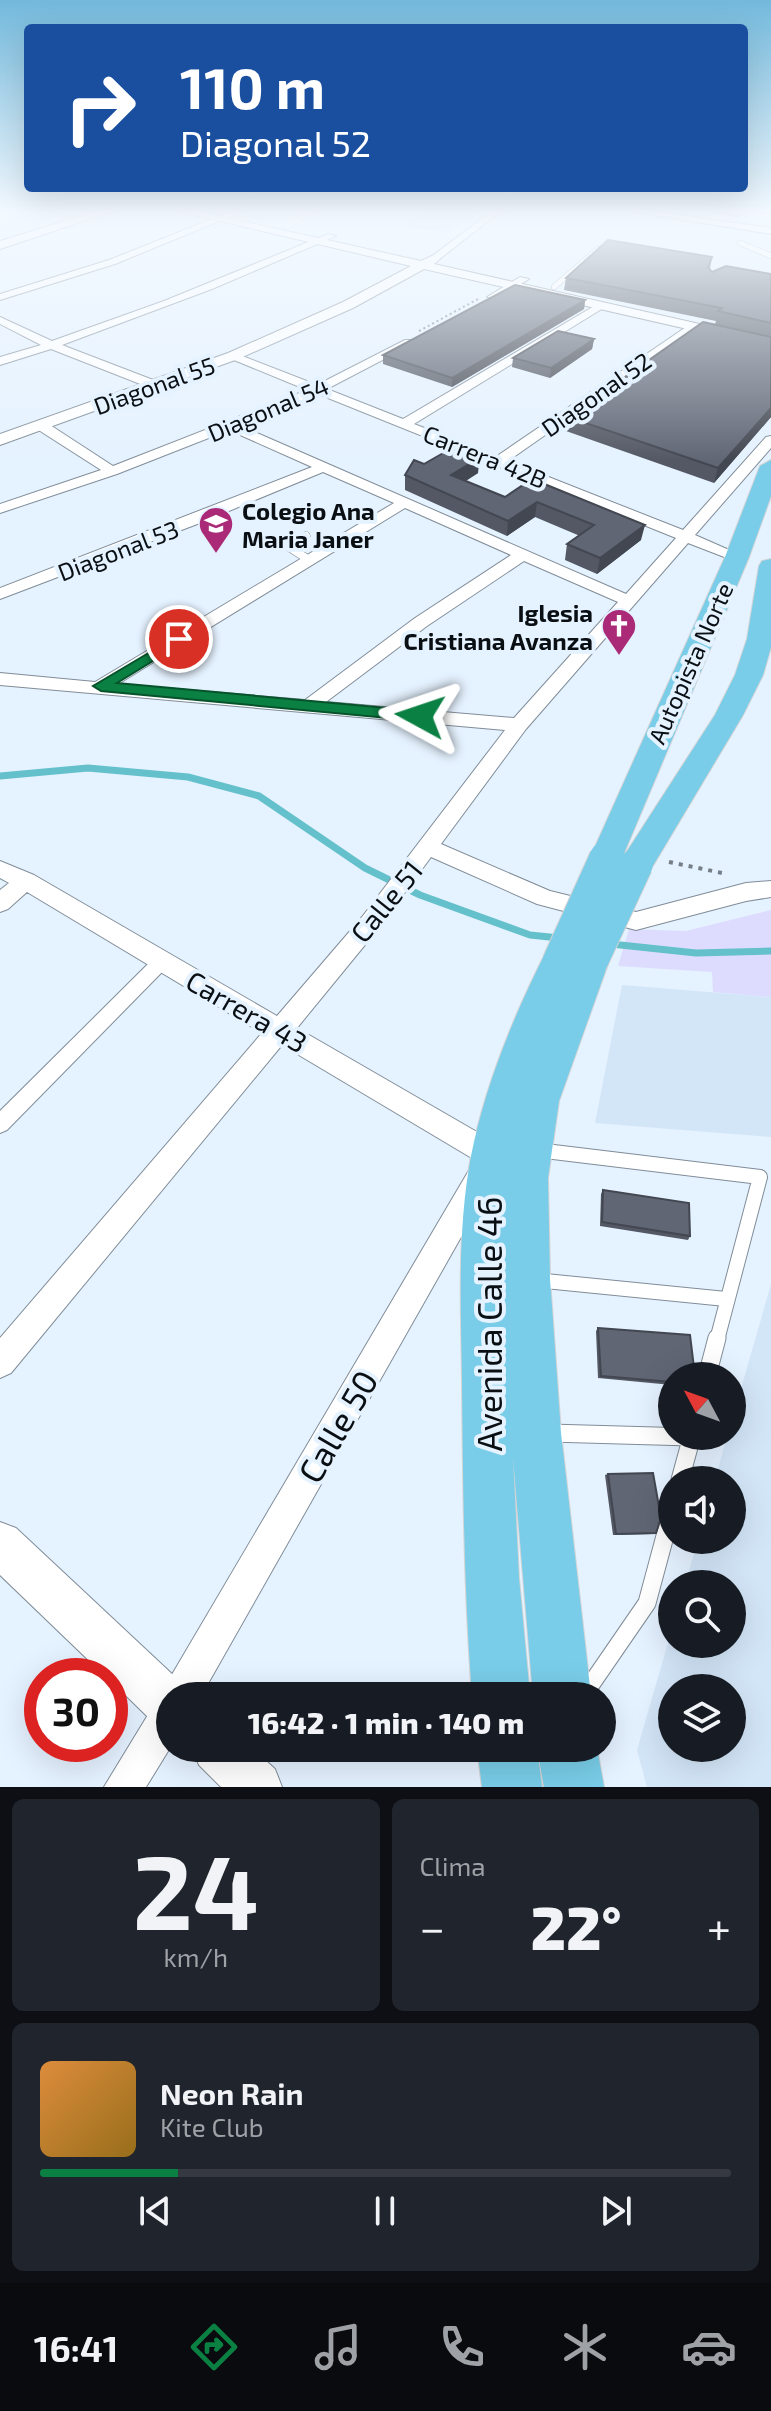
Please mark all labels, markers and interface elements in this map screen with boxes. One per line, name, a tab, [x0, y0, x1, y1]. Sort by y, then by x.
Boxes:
text: 110 m	[180, 53, 325, 120]
icon: right	[48, 56, 152, 160]
text: Diagonal 52	[180, 121, 371, 164]
street label: Diagonal 52	[536, 346, 656, 442]
street label: Diagonal 55	[89, 350, 219, 420]
street label: Diagonal 54	[203, 371, 333, 447]
street label: Carrera 42B	[419, 418, 551, 494]
place label: Colegio Ana Maria Janer	[242, 496, 375, 553]
school or university icon: Colegio Ana Maria Janer	[197, 505, 235, 555]
street label: Diagonal 53	[53, 514, 183, 586]
street label: Autopista Norte	[642, 578, 738, 748]
place label: Iglesia Cristiana Avanza	[403, 598, 593, 655]
pin	[145, 605, 213, 673]
church icon: Iglesia Cristiana Avanza	[600, 607, 638, 657]
icon: arrive	[157, 617, 201, 661]
position arrow	[378, 674, 462, 758]
street label: Calle 51	[343, 853, 429, 949]
street label: Carrera 43	[180, 963, 314, 1059]
street label: Avenida Calle 46	[468, 1197, 509, 1451]
north arrow	[658, 1362, 746, 1450]
map controls	[658, 1362, 746, 1762]
street label: Calle 50	[289, 1363, 385, 1489]
button: sound	[658, 1466, 746, 1554]
button: search	[658, 1570, 746, 1658]
speed limit sign: 30	[24, 1658, 128, 1762]
button: layers	[658, 1674, 746, 1762]
text: 16:42 · 1 min · 140 m	[248, 1704, 524, 1740]
text: 24	[132, 1826, 259, 1951]
text: Clima	[420, 1850, 486, 1881]
text: 22°	[531, 1890, 621, 1962]
text: −	[420, 1900, 445, 1953]
text: +	[707, 1900, 731, 1953]
text: km/h	[163, 1941, 228, 1972]
text: Neon Rain	[160, 2075, 304, 2111]
text: Kite Club	[160, 2111, 264, 2142]
icon: previous	[133, 2189, 177, 2233]
icon: pause	[363, 2189, 407, 2233]
icon: next	[594, 2189, 638, 2233]
icon: directions	[186, 2319, 242, 2375]
icon: music	[310, 2319, 366, 2375]
icon: phone	[434, 2319, 490, 2375]
icon: climate	[557, 2319, 613, 2375]
icon: car	[681, 2319, 737, 2375]
text: 16:41	[34, 2326, 118, 2369]

